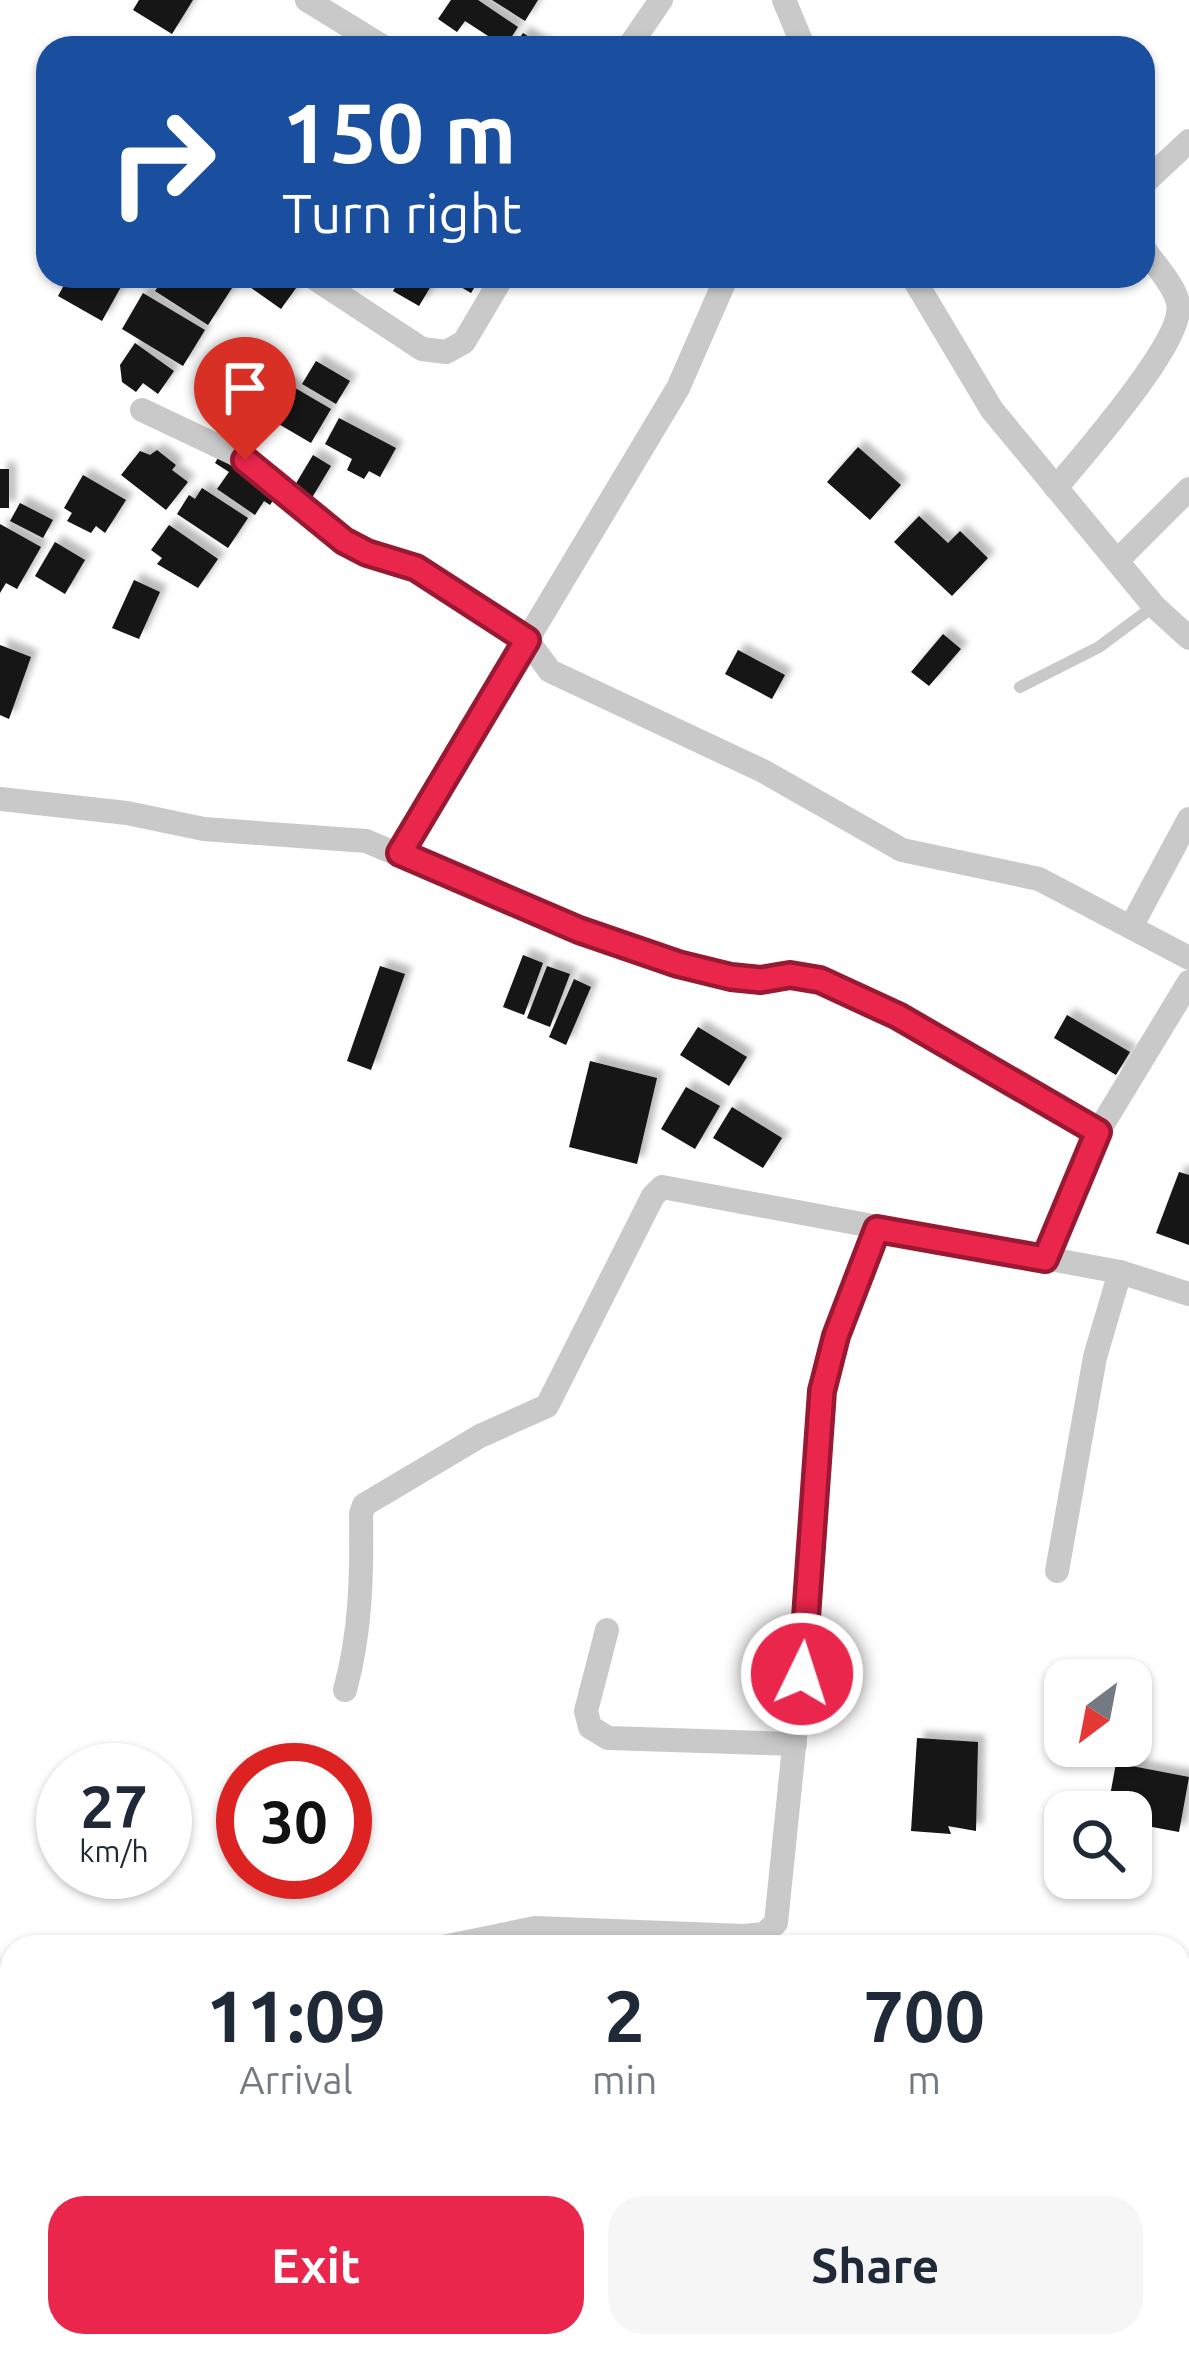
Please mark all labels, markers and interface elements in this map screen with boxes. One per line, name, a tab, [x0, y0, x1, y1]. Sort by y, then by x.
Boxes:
icon: right	[84, 84, 240, 240]
text: 150 m	[282, 85, 516, 179]
text: Turn right	[282, 183, 522, 243]
pin	[194, 337, 296, 460]
icon: arrive	[212, 355, 278, 421]
position arrow	[739, 1611, 865, 1737]
north arrow	[1044, 1659, 1152, 1767]
map controls	[1044, 1659, 1152, 1899]
speed limit sign: 30	[216, 1743, 372, 1899]
text: 27	[80, 1772, 148, 1839]
button: search	[1044, 1791, 1152, 1899]
text: km/h	[79, 1834, 149, 1868]
text: 11:09	[206, 1975, 386, 2056]
text: 2	[604, 1975, 645, 2056]
text: 700	[863, 1975, 985, 2056]
text: Arrival	[239, 2058, 353, 2101]
text: min	[592, 2058, 657, 2101]
text: m	[907, 2058, 941, 2101]
button: Exit	[48, 2196, 584, 2334]
button: Share	[608, 2196, 1143, 2334]

